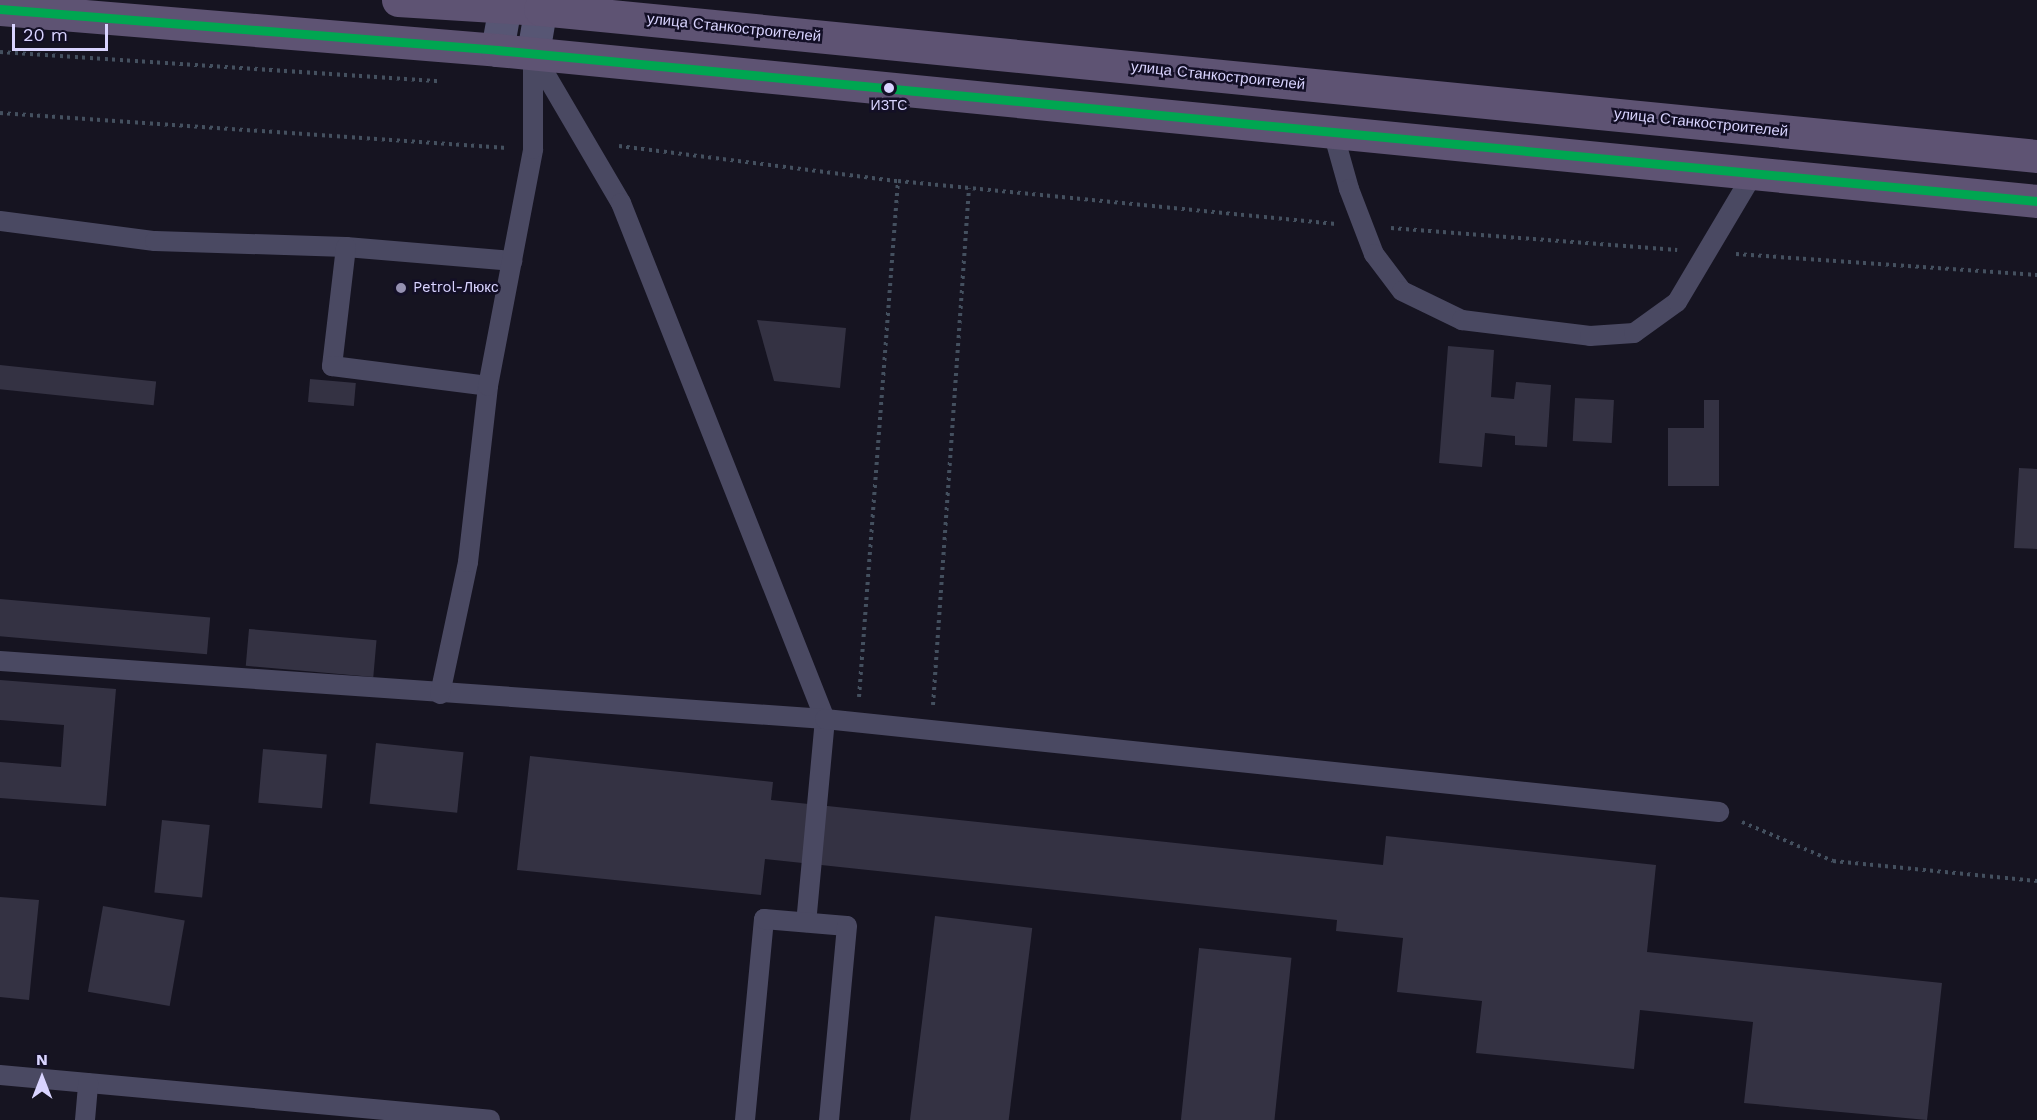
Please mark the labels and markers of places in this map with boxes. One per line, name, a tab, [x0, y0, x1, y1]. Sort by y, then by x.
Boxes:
marker: ИЗТС	[883, 82, 895, 94]
place label: ИЗТС	[871, 97, 907, 113]
place label: Petrol-Люкс	[413, 279, 499, 297]
marker: Petrol-Люкс	[394, 281, 408, 295]

